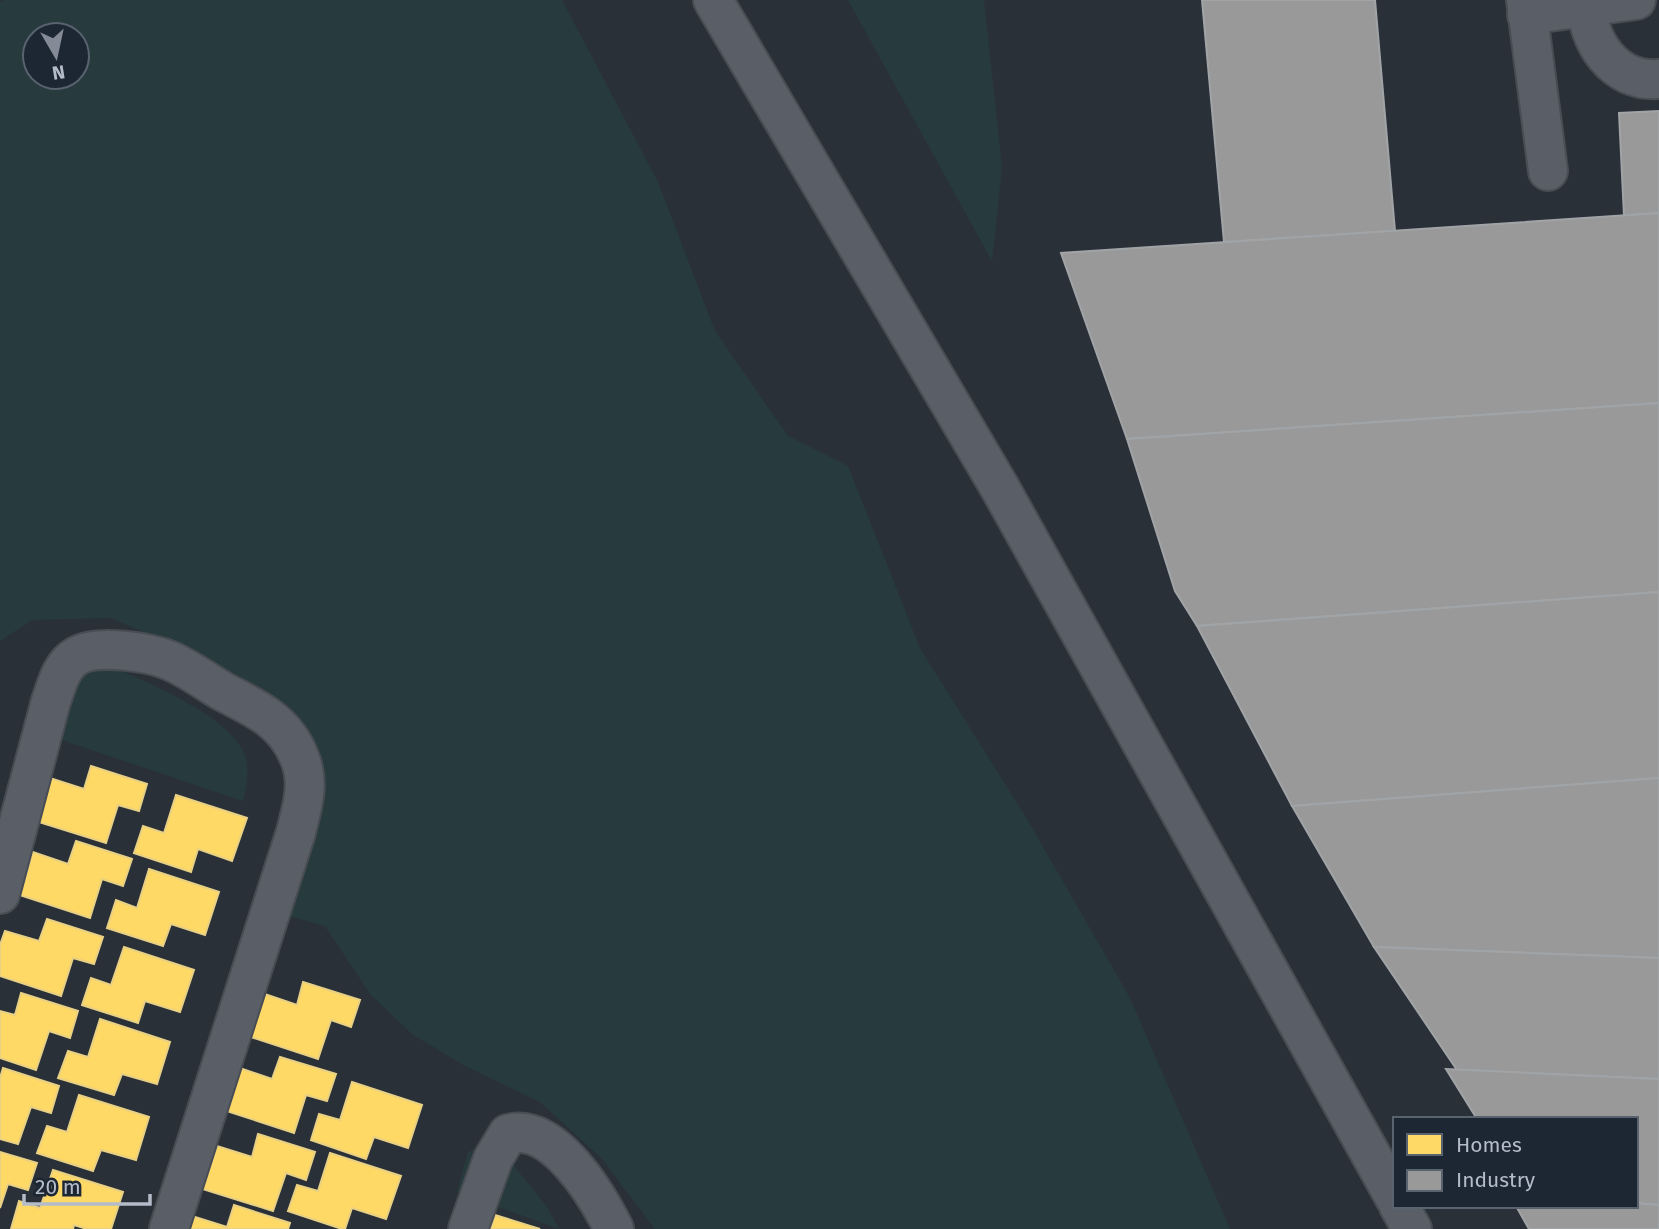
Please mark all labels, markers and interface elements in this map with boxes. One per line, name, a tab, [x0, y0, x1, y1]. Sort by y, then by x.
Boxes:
north arrow	[21, 21, 91, 91]
text: N	[51, 60, 67, 85]
legend	[1393, 1117, 1638, 1208]
text: Homes	[1456, 1132, 1522, 1158]
scale bar	[24, 1162, 150, 1206]
text: Industry	[1456, 1167, 1536, 1193]
text: 20 m	[35, 1174, 81, 1200]

